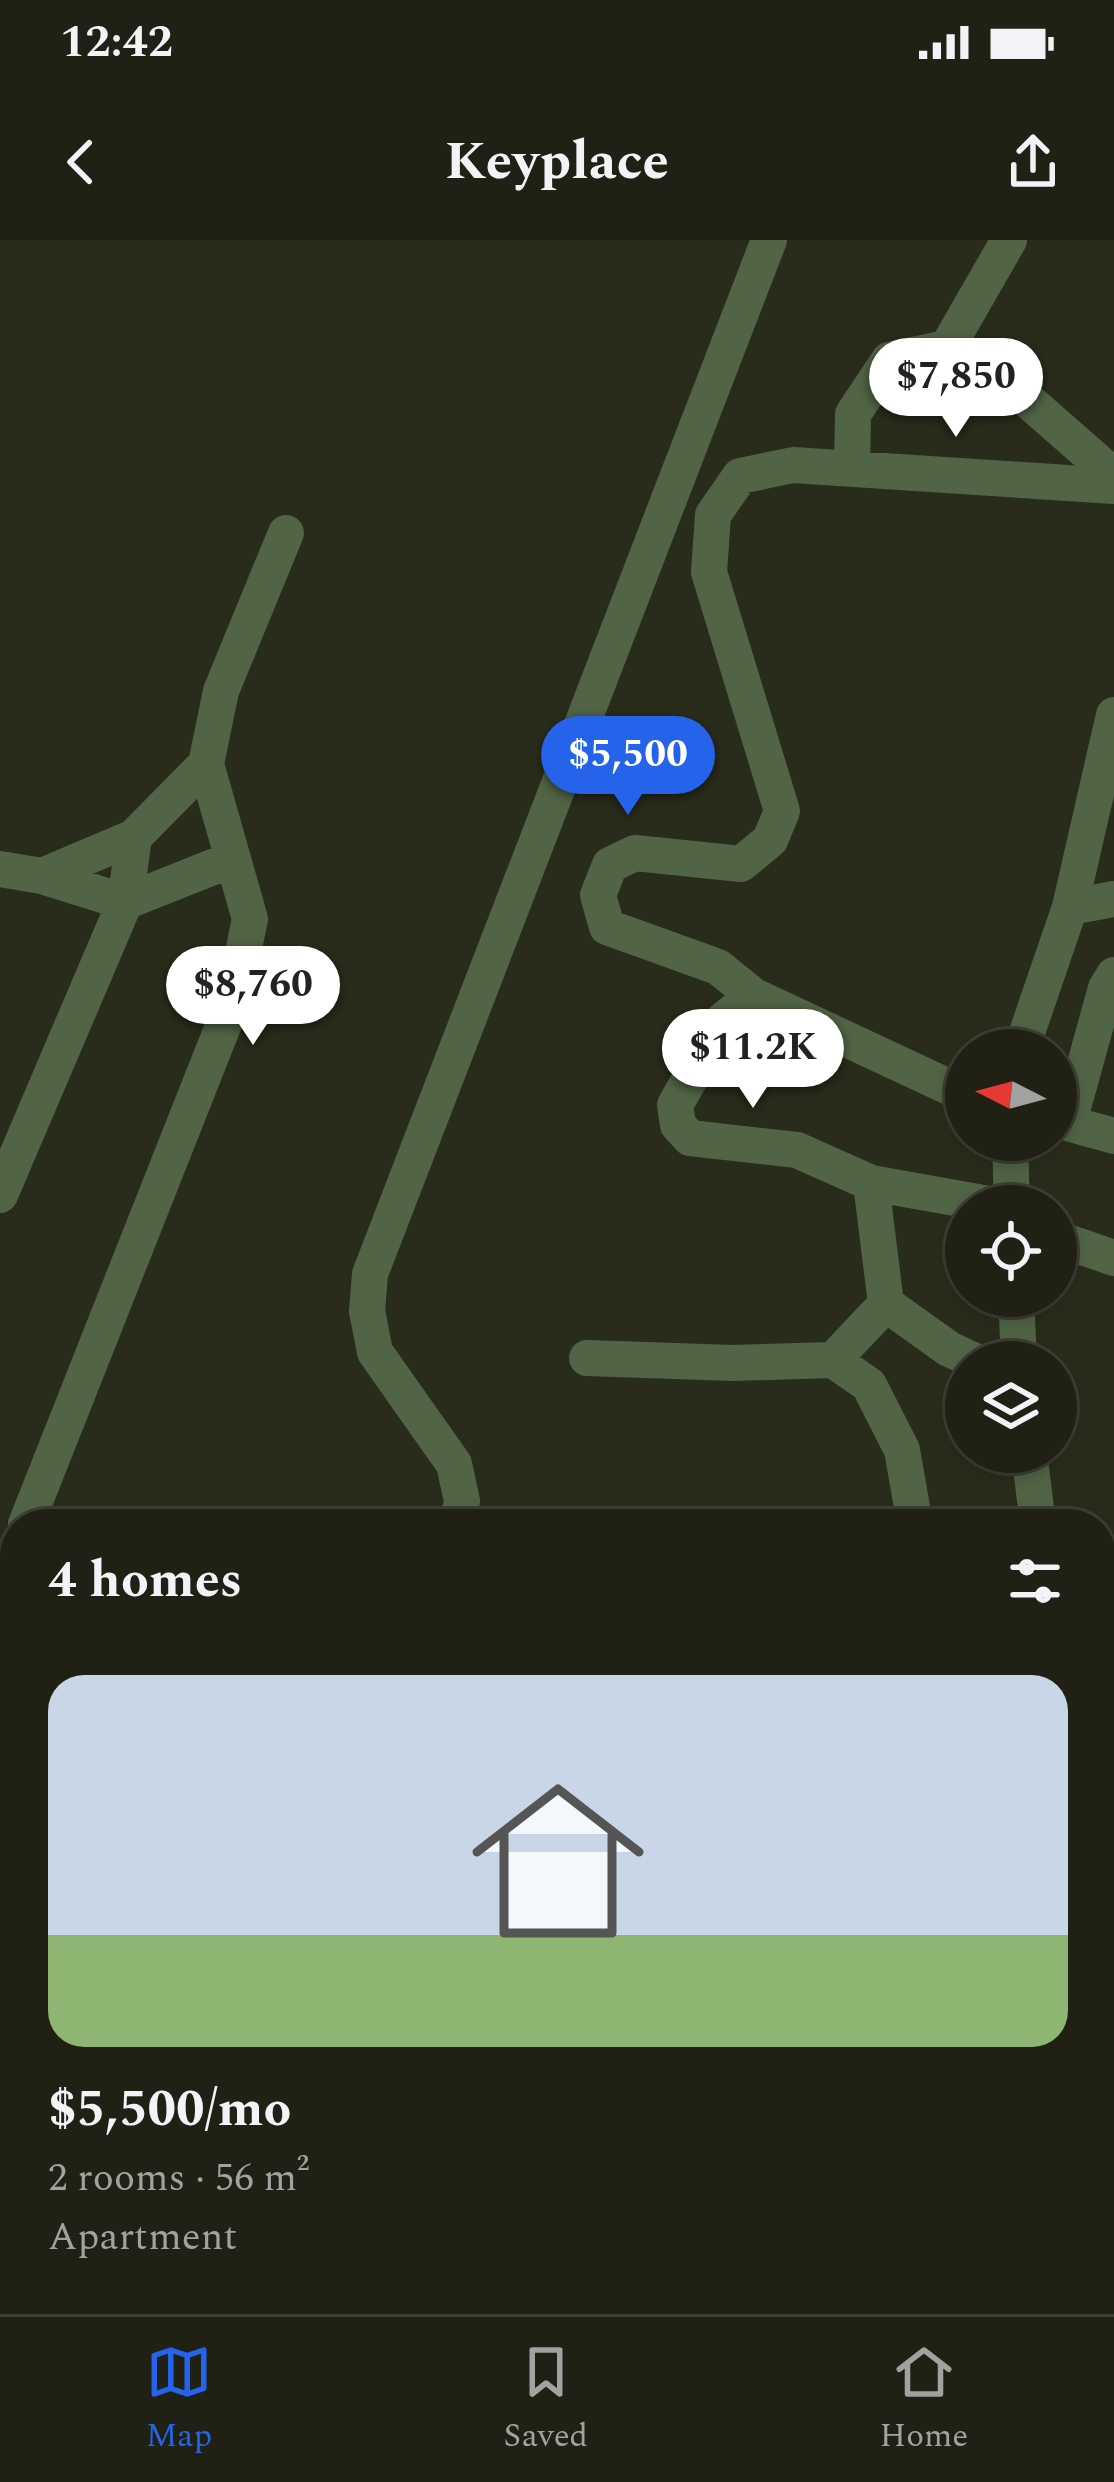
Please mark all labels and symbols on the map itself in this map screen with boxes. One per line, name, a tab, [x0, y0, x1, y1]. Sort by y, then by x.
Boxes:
pin: $7,850	[858, 338, 1054, 440]
pin: $5,500	[530, 716, 726, 818]
pin: $8,760	[155, 946, 351, 1048]
pin: $11.2K	[655, 1009, 851, 1111]
north arrow	[945, 1029, 1077, 1161]

